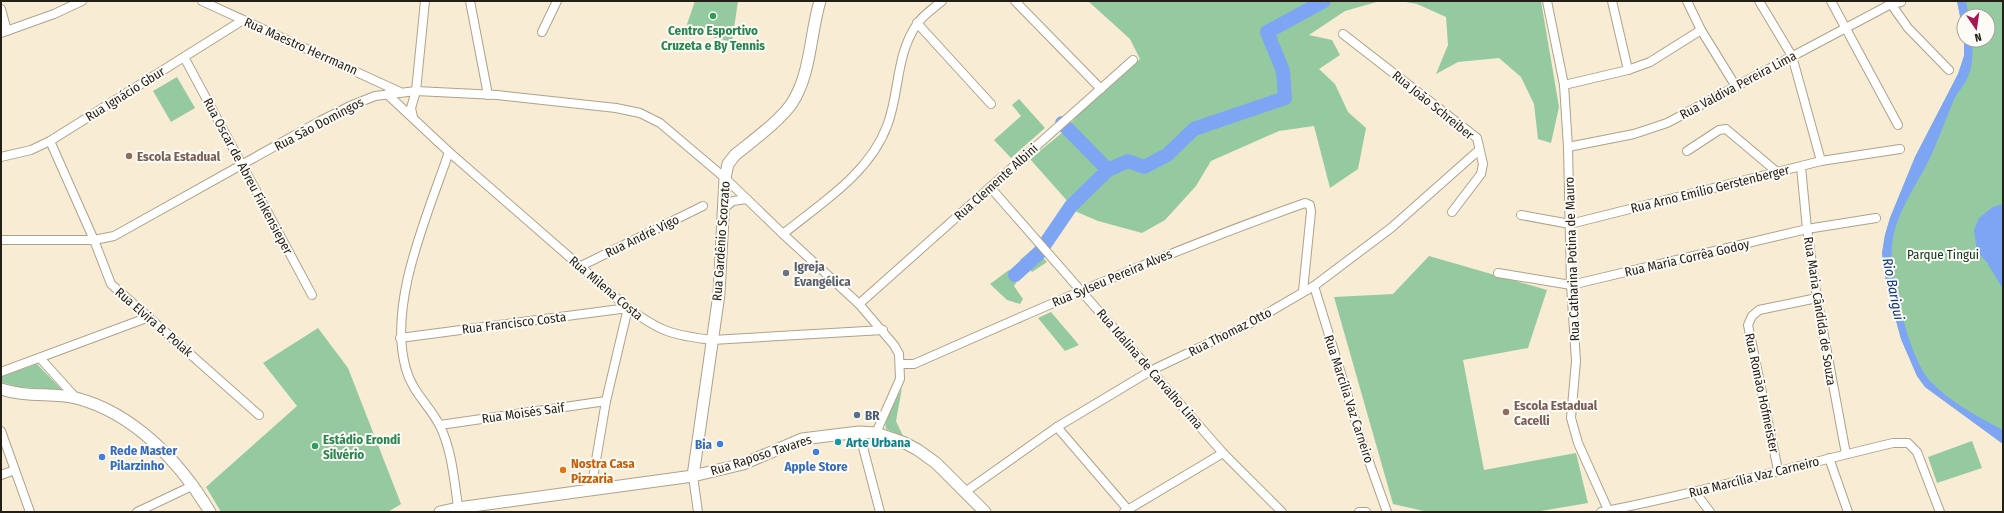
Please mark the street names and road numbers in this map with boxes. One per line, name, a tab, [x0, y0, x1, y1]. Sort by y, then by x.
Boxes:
street label: Rua Maestro Herrmann	[242, 14, 360, 78]
street label: Rua Valdiva Pereira Lima	[1677, 48, 1799, 122]
street label: Rua Ignácio Gbur	[83, 63, 168, 124]
street label: Rua João Schreiber	[1389, 68, 1477, 143]
street label: Rua São Domingos	[272, 94, 367, 154]
street label: Rua Oscar de Abreu Finkensieper	[200, 95, 296, 257]
street label: Rua Clemente Albini	[951, 141, 1041, 223]
street label: Rua Arno Emílio Gerstenberger	[1629, 162, 1791, 216]
street label: Rua Catharina Potina de Mauro	[1562, 176, 1582, 342]
street label: Rua Gardênio Scorzato	[709, 180, 733, 301]
street label: Rua André Vigo	[603, 212, 681, 260]
street label: Rua Maria Corrêa Godoy	[1623, 236, 1751, 280]
street label: Rua Maria Cândida de Souza	[1801, 236, 1839, 386]
street label: Rua Sylseu Pereira Alves	[1050, 246, 1175, 310]
street label: Rua Milena Costa	[566, 253, 646, 323]
street label: Rua Elvira B. Polak	[112, 284, 196, 360]
street label: Rua Thomaz Otto	[1186, 305, 1274, 359]
street label: Rua Idalina de Carvalho Lima	[1094, 306, 1206, 432]
street label: Rua Francisco Costa	[461, 309, 567, 337]
street label: Rua Romão Hofmeister	[1742, 332, 1782, 455]
street label: Rua Marcília Vaz Carneiro	[1321, 333, 1377, 465]
street label: Rua Moisés Saif	[481, 400, 566, 426]
street label: Rua Raposo Tavares	[709, 431, 814, 478]
street label: Rua Marcília Vaz Carneiro	[1687, 454, 1821, 500]

